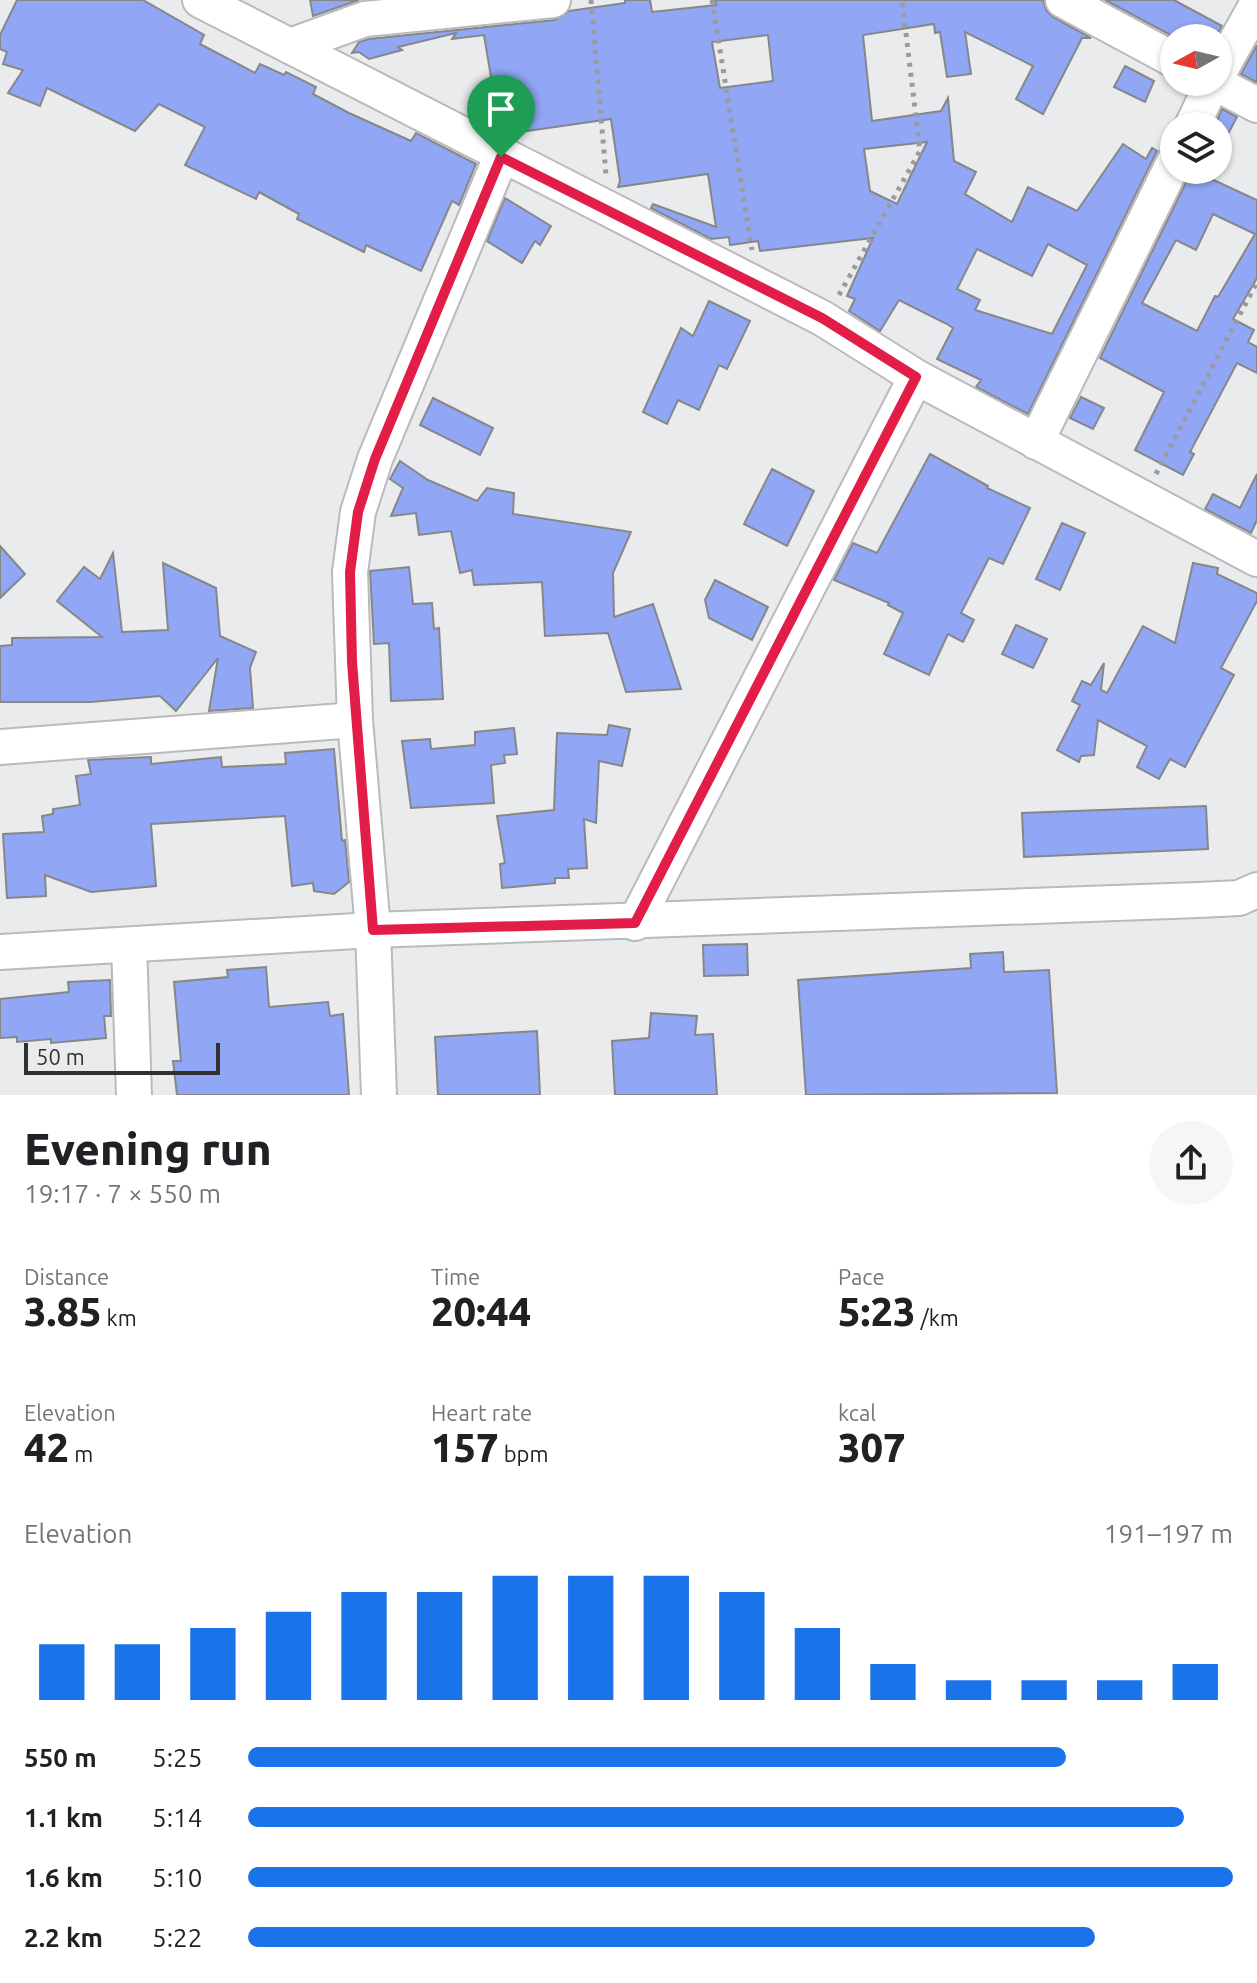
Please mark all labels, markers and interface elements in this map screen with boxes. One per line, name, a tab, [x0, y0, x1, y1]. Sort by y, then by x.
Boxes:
north arrow	[1160, 24, 1232, 96]
map controls	[1160, 24, 1232, 184]
pin	[467, 75, 535, 157]
icon: arrive	[479, 87, 523, 131]
button: layers	[1160, 112, 1232, 184]
scale bar	[24, 1039, 220, 1075]
text: 50 m	[36, 1044, 85, 1069]
button: share	[1149, 1121, 1233, 1205]
text: Evening run	[24, 1124, 272, 1173]
text: 19:17 · 7 × 550 m	[24, 1179, 221, 1208]
text: Distance	[24, 1264, 109, 1289]
text: Time	[431, 1264, 480, 1289]
text: Pace	[838, 1264, 885, 1289]
text: 3.85	[24, 1289, 102, 1334]
text: 20:44	[431, 1289, 531, 1334]
text: 5:23	[838, 1289, 916, 1334]
text: km	[102, 1305, 137, 1330]
text: /km	[916, 1305, 959, 1330]
text: Elevation	[24, 1400, 116, 1425]
text: Heart rate	[431, 1400, 532, 1425]
text: kcal	[838, 1400, 876, 1425]
text: 42	[24, 1425, 69, 1470]
text: 157	[431, 1425, 499, 1470]
text: 307	[838, 1425, 906, 1470]
text: m	[69, 1441, 93, 1466]
text: bpm	[499, 1441, 548, 1466]
text: Elevation	[24, 1519, 132, 1548]
text: 191–197 m	[1104, 1519, 1233, 1548]
text: 550 m	[24, 1743, 97, 1772]
text: 5:25	[152, 1743, 202, 1772]
text: 1.1 km	[24, 1803, 103, 1832]
text: 5:14	[152, 1803, 202, 1832]
text: 1.6 km	[24, 1863, 103, 1892]
text: 5:10	[152, 1863, 202, 1892]
text: 2.2 km	[24, 1923, 103, 1952]
text: 5:22	[152, 1923, 202, 1952]

